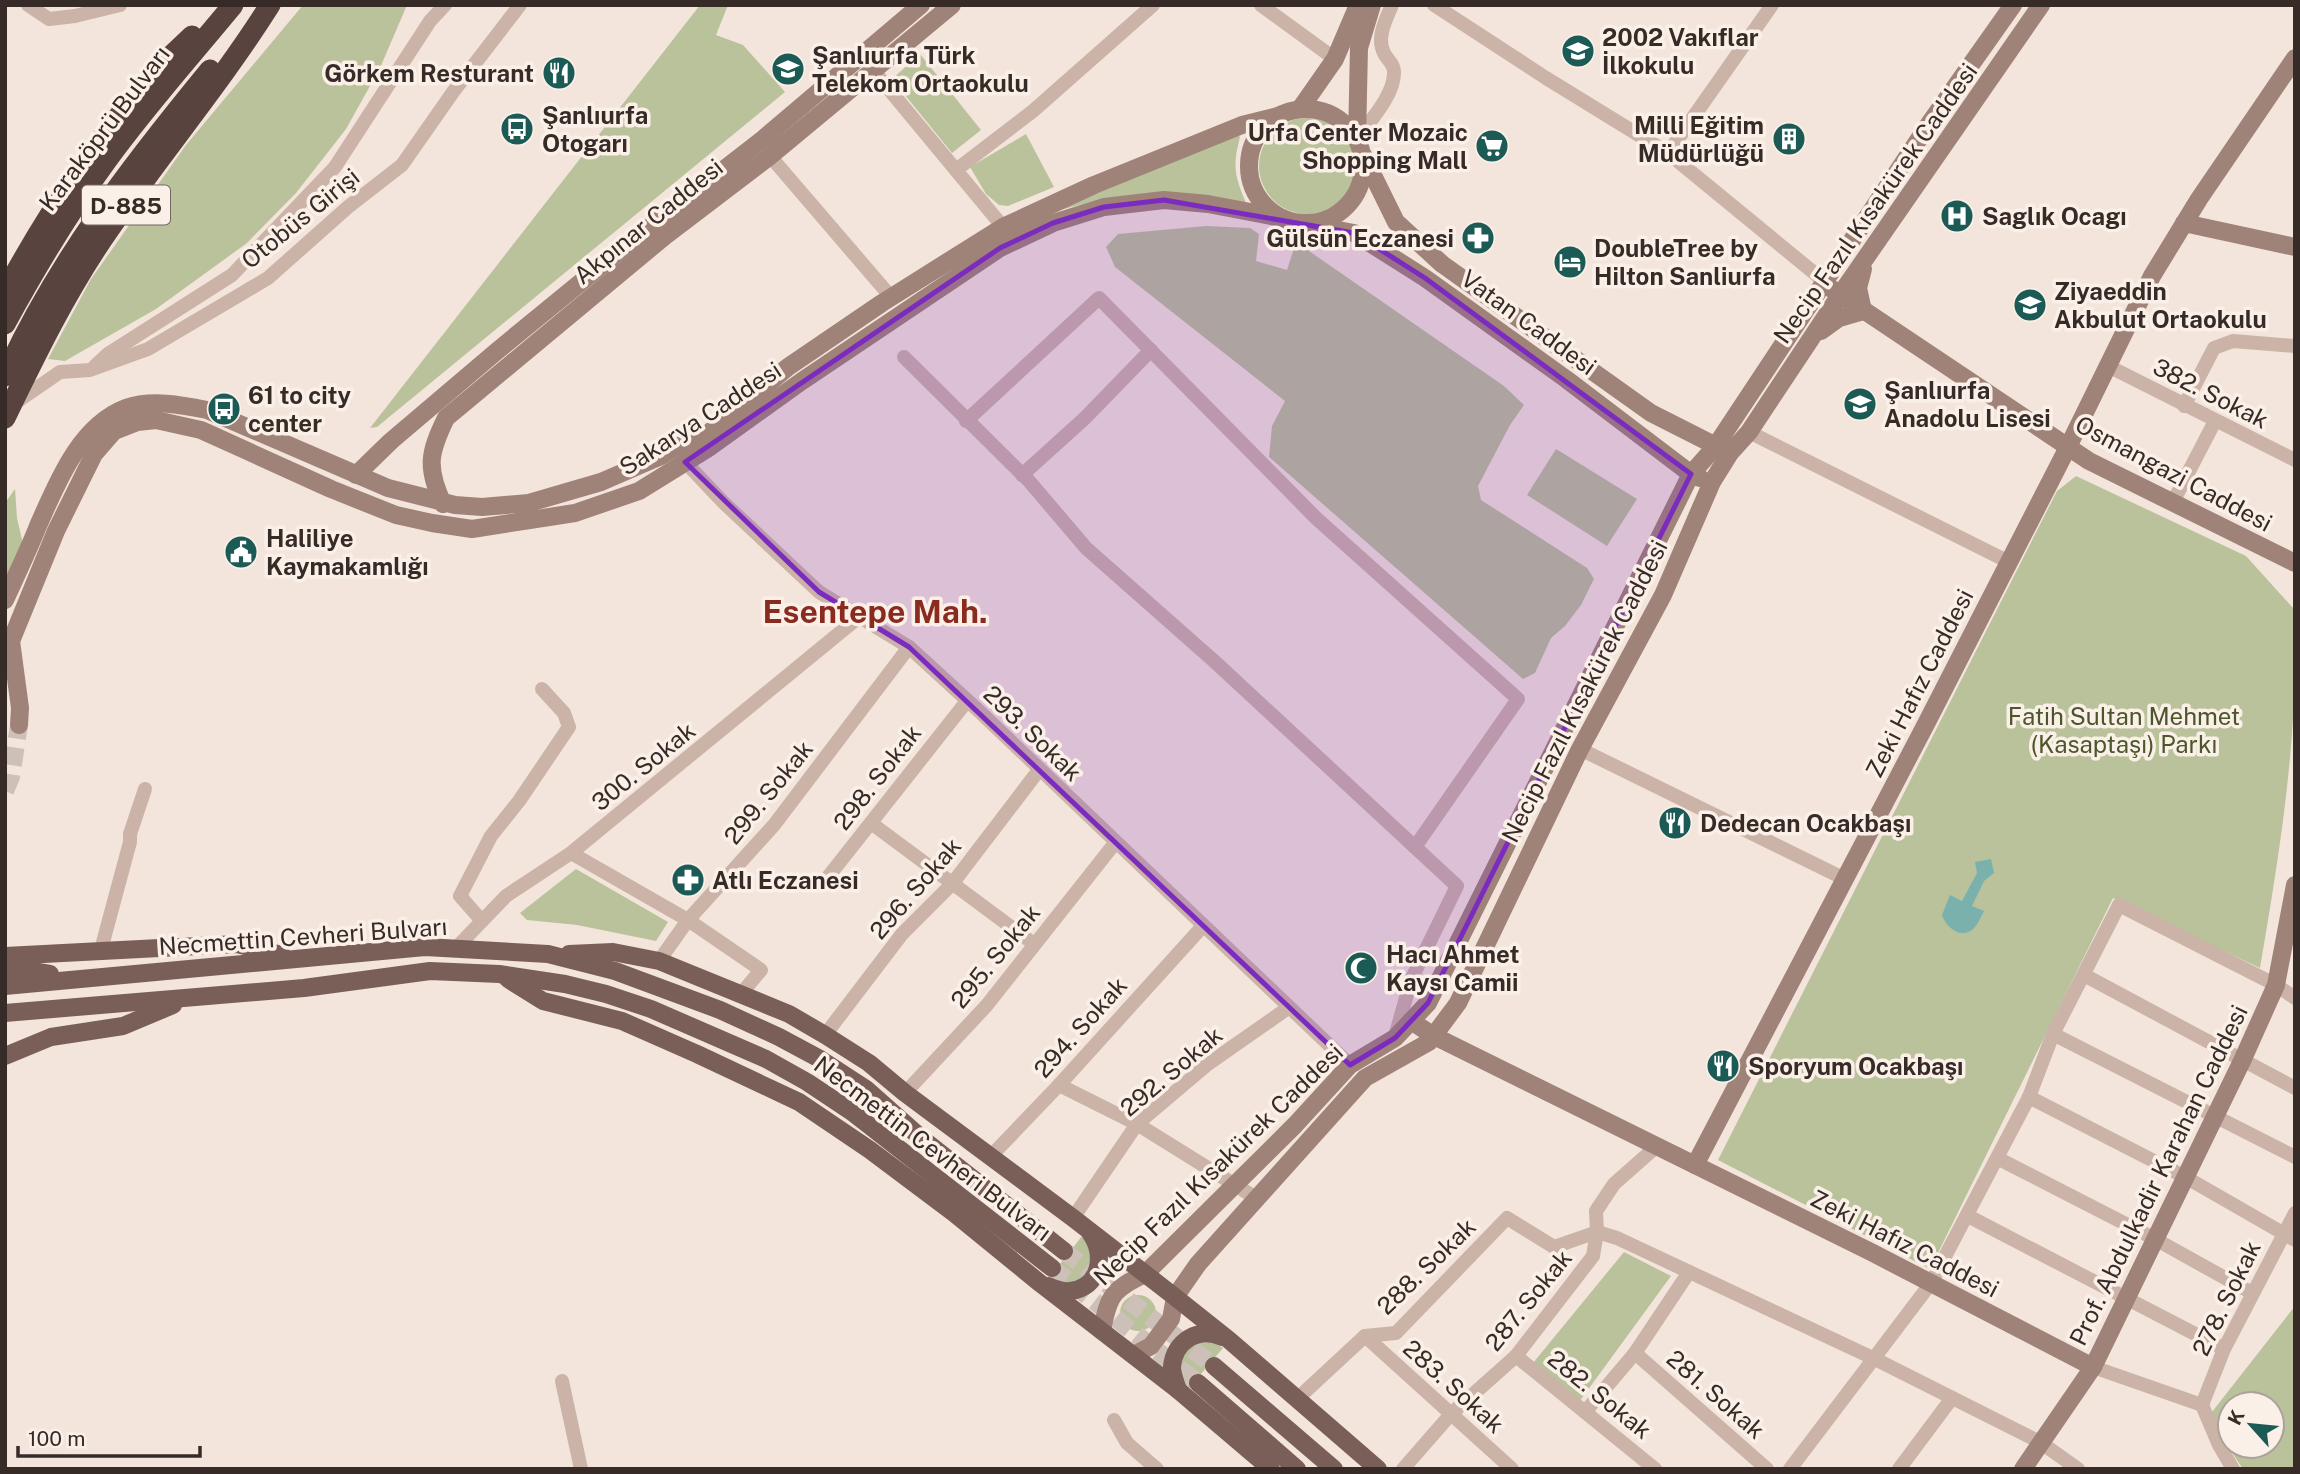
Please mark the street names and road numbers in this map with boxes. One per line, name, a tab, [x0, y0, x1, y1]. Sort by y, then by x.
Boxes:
street label: Karaköprü Bulvarı	[33, 40, 175, 216]
street label: Necip Fazıl Kısakürek Caddesi	[1767, 58, 1983, 348]
street label: Akpınar Caddesi	[568, 153, 728, 289]
street label: Otobüs Girişi	[236, 162, 364, 274]
road number: D-885	[82, 186, 170, 224]
street label: Vatan Caddesi	[1456, 264, 1602, 380]
street label: 382. Sokak	[2149, 352, 2273, 434]
street label: Sakarya Caddesi	[614, 355, 786, 481]
street label: Osmangazi Caddesi	[2071, 409, 2277, 537]
street label: Necip Fazıl Kısakürek Caddesi	[1495, 535, 1673, 847]
street label: Zeki Hafız Caddesi	[1859, 584, 1979, 782]
street label: 293. Sokak	[978, 680, 1088, 786]
street label: 300. Sokak	[586, 716, 700, 816]
street label: 298. Sokak	[827, 719, 927, 835]
street label: 299. Sokak	[718, 735, 818, 849]
street label: 296. Sokak	[864, 832, 966, 944]
street label: 295. Sokak	[945, 899, 1045, 1013]
street label: Necmettin Cevheri Bulvarı	[158, 912, 448, 960]
street label: 294. Sokak	[1028, 971, 1132, 1083]
street label: Prof. Abdulkadir Karahan Caddesi	[2063, 1000, 2253, 1350]
street label: 292. Sokak	[1114, 1020, 1228, 1122]
street label: Necip Fazıl Kısakürek Caddesi	[1088, 1037, 1348, 1291]
street label: Necmettin Cevheri Bulvarı	[809, 1050, 1057, 1246]
street label: Zeki Hafız Caddesi	[1806, 1183, 2004, 1303]
street label: 288. Sokak	[1371, 1212, 1481, 1320]
street label: 278. Sokak	[2186, 1236, 2266, 1360]
street label: 287. Sokak	[1479, 1244, 1577, 1356]
street label: 283. Sokak	[1398, 1334, 1510, 1438]
street label: 282. Sokak	[1543, 1344, 1657, 1444]
street label: 281. Sokak	[1661, 1344, 1771, 1444]

